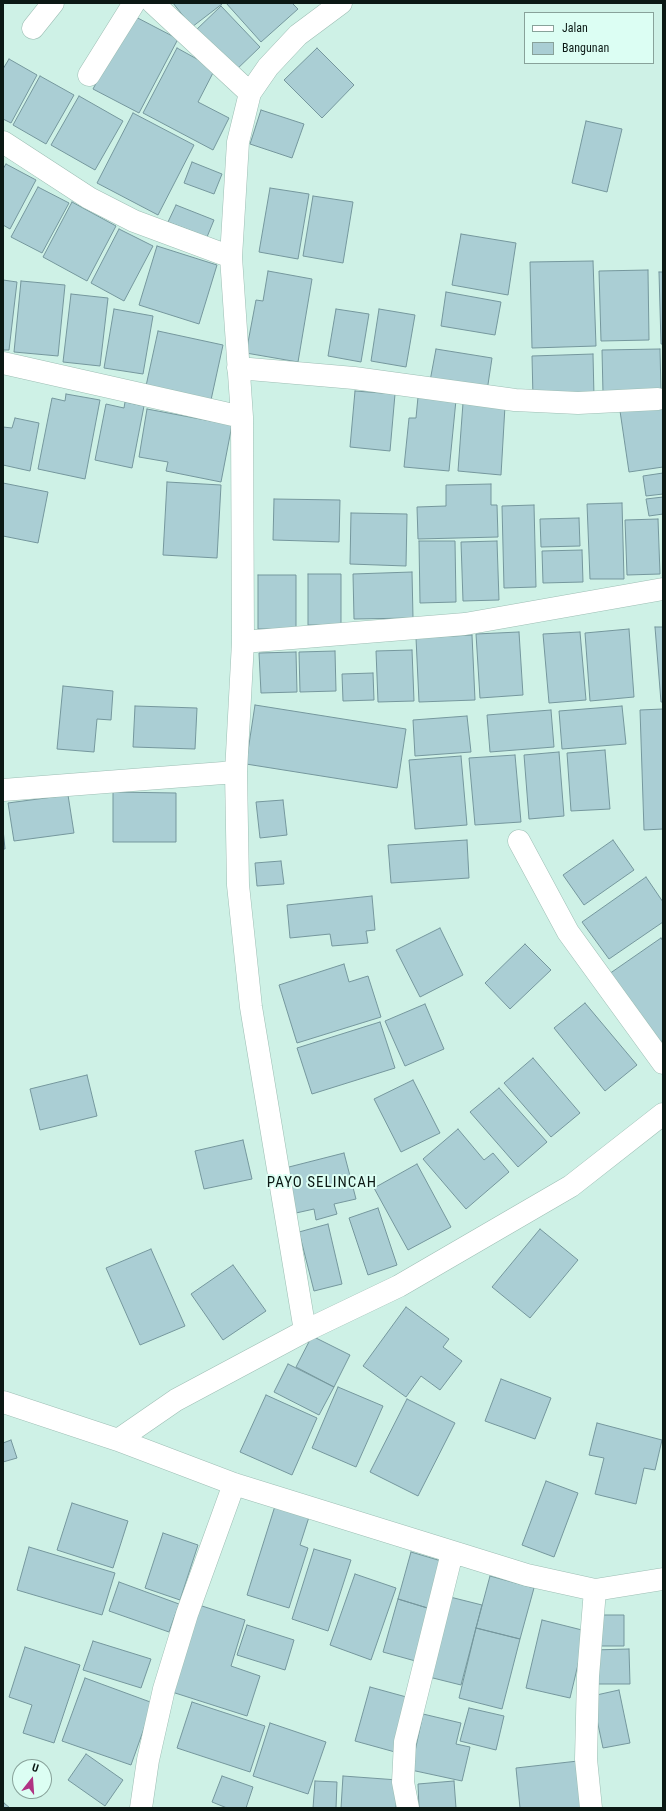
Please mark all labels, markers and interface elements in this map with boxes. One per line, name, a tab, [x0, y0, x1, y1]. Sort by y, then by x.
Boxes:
legend	[524, 12, 654, 64]
text: Jalan	[562, 21, 588, 35]
text: Bangunan	[562, 41, 609, 55]
district label: PAYO SELINCAH	[267, 1174, 377, 1192]
north arrow	[12, 1759, 52, 1799]
text: U	[30, 1761, 40, 1775]

